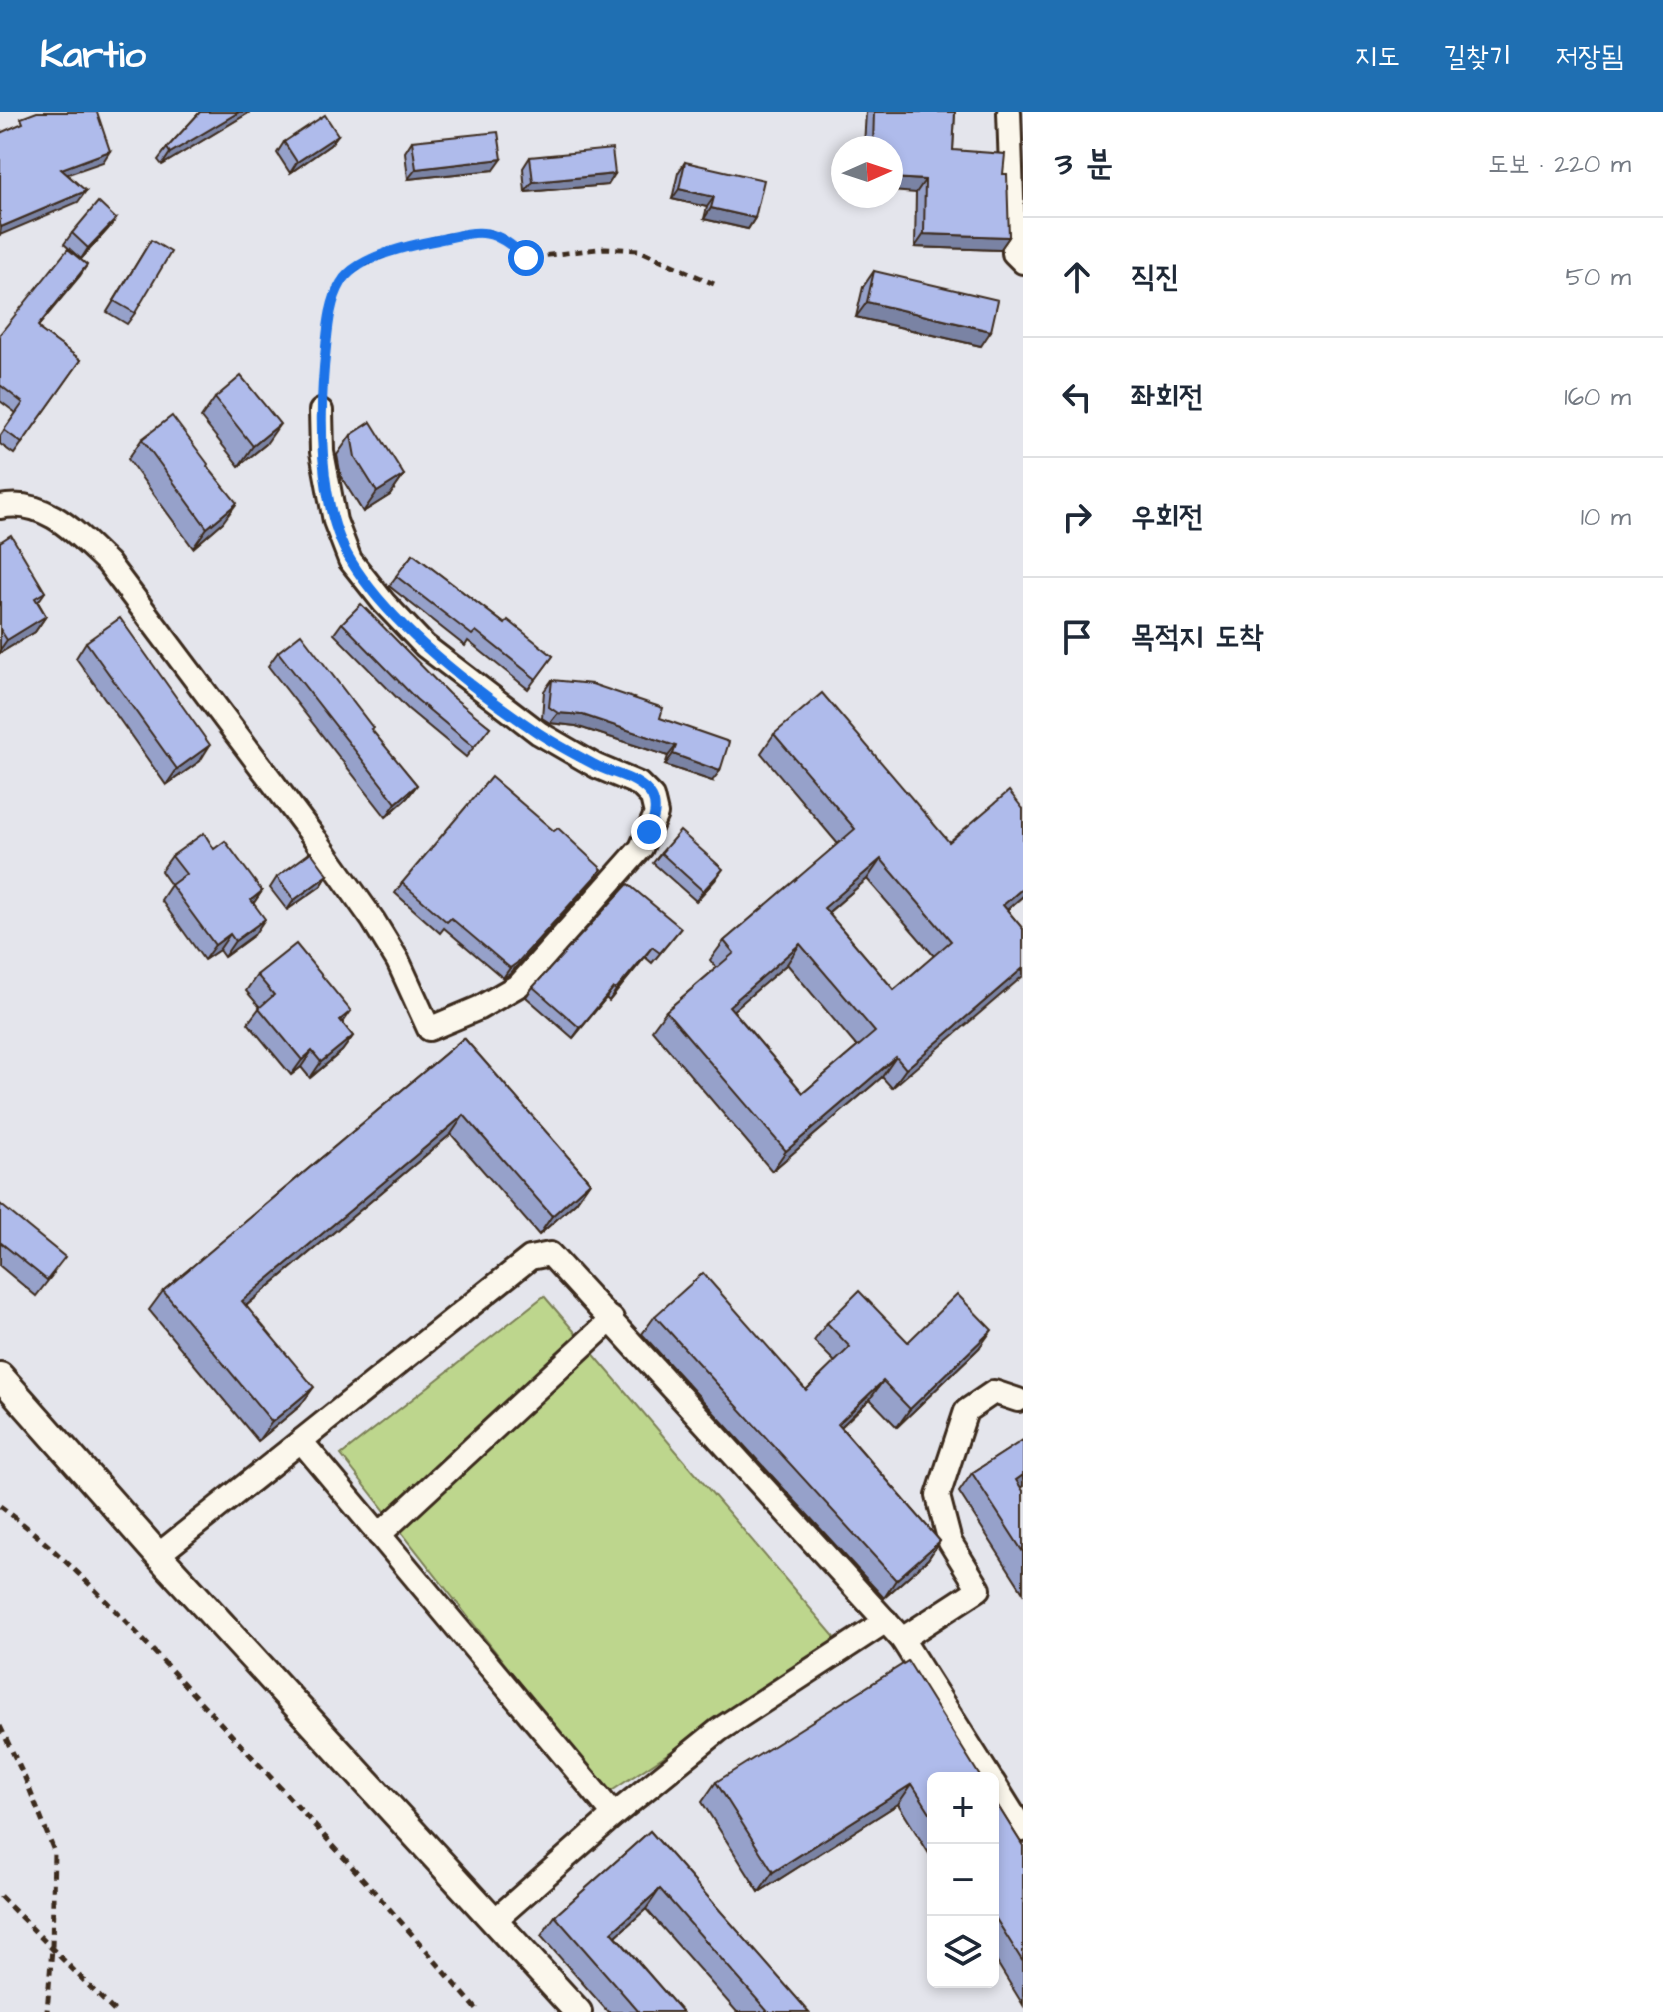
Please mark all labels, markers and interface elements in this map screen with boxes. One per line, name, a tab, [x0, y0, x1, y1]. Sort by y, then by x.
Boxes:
text: Kartio	[40, 30, 146, 82]
text: 지도	[1355, 37, 1400, 76]
text: 길찾기	[1444, 37, 1511, 76]
text: 저장됨	[1555, 37, 1623, 76]
north arrow	[831, 136, 903, 208]
text: 3 분	[1055, 140, 1113, 188]
text: 도보 · 220 m	[1488, 146, 1631, 182]
route start	[508, 240, 544, 276]
icon: ahead	[1055, 255, 1099, 299]
text: 직진	[1131, 256, 1179, 298]
text: 50 m	[1566, 259, 1631, 295]
icon: left	[1055, 375, 1099, 419]
text: 좌회전	[1131, 376, 1203, 418]
text: 160 m	[1564, 379, 1631, 415]
icon: right	[1055, 495, 1099, 539]
text: 우회전	[1131, 496, 1203, 538]
text: 10 m	[1581, 499, 1631, 535]
icon: arrive	[1055, 615, 1099, 659]
text: 목적지 도착	[1131, 616, 1264, 658]
route end	[631, 814, 667, 850]
map controls	[927, 1772, 999, 1988]
button: +	[927, 1772, 999, 1844]
button: −	[927, 1844, 999, 1916]
button: layers	[927, 1916, 999, 1988]

